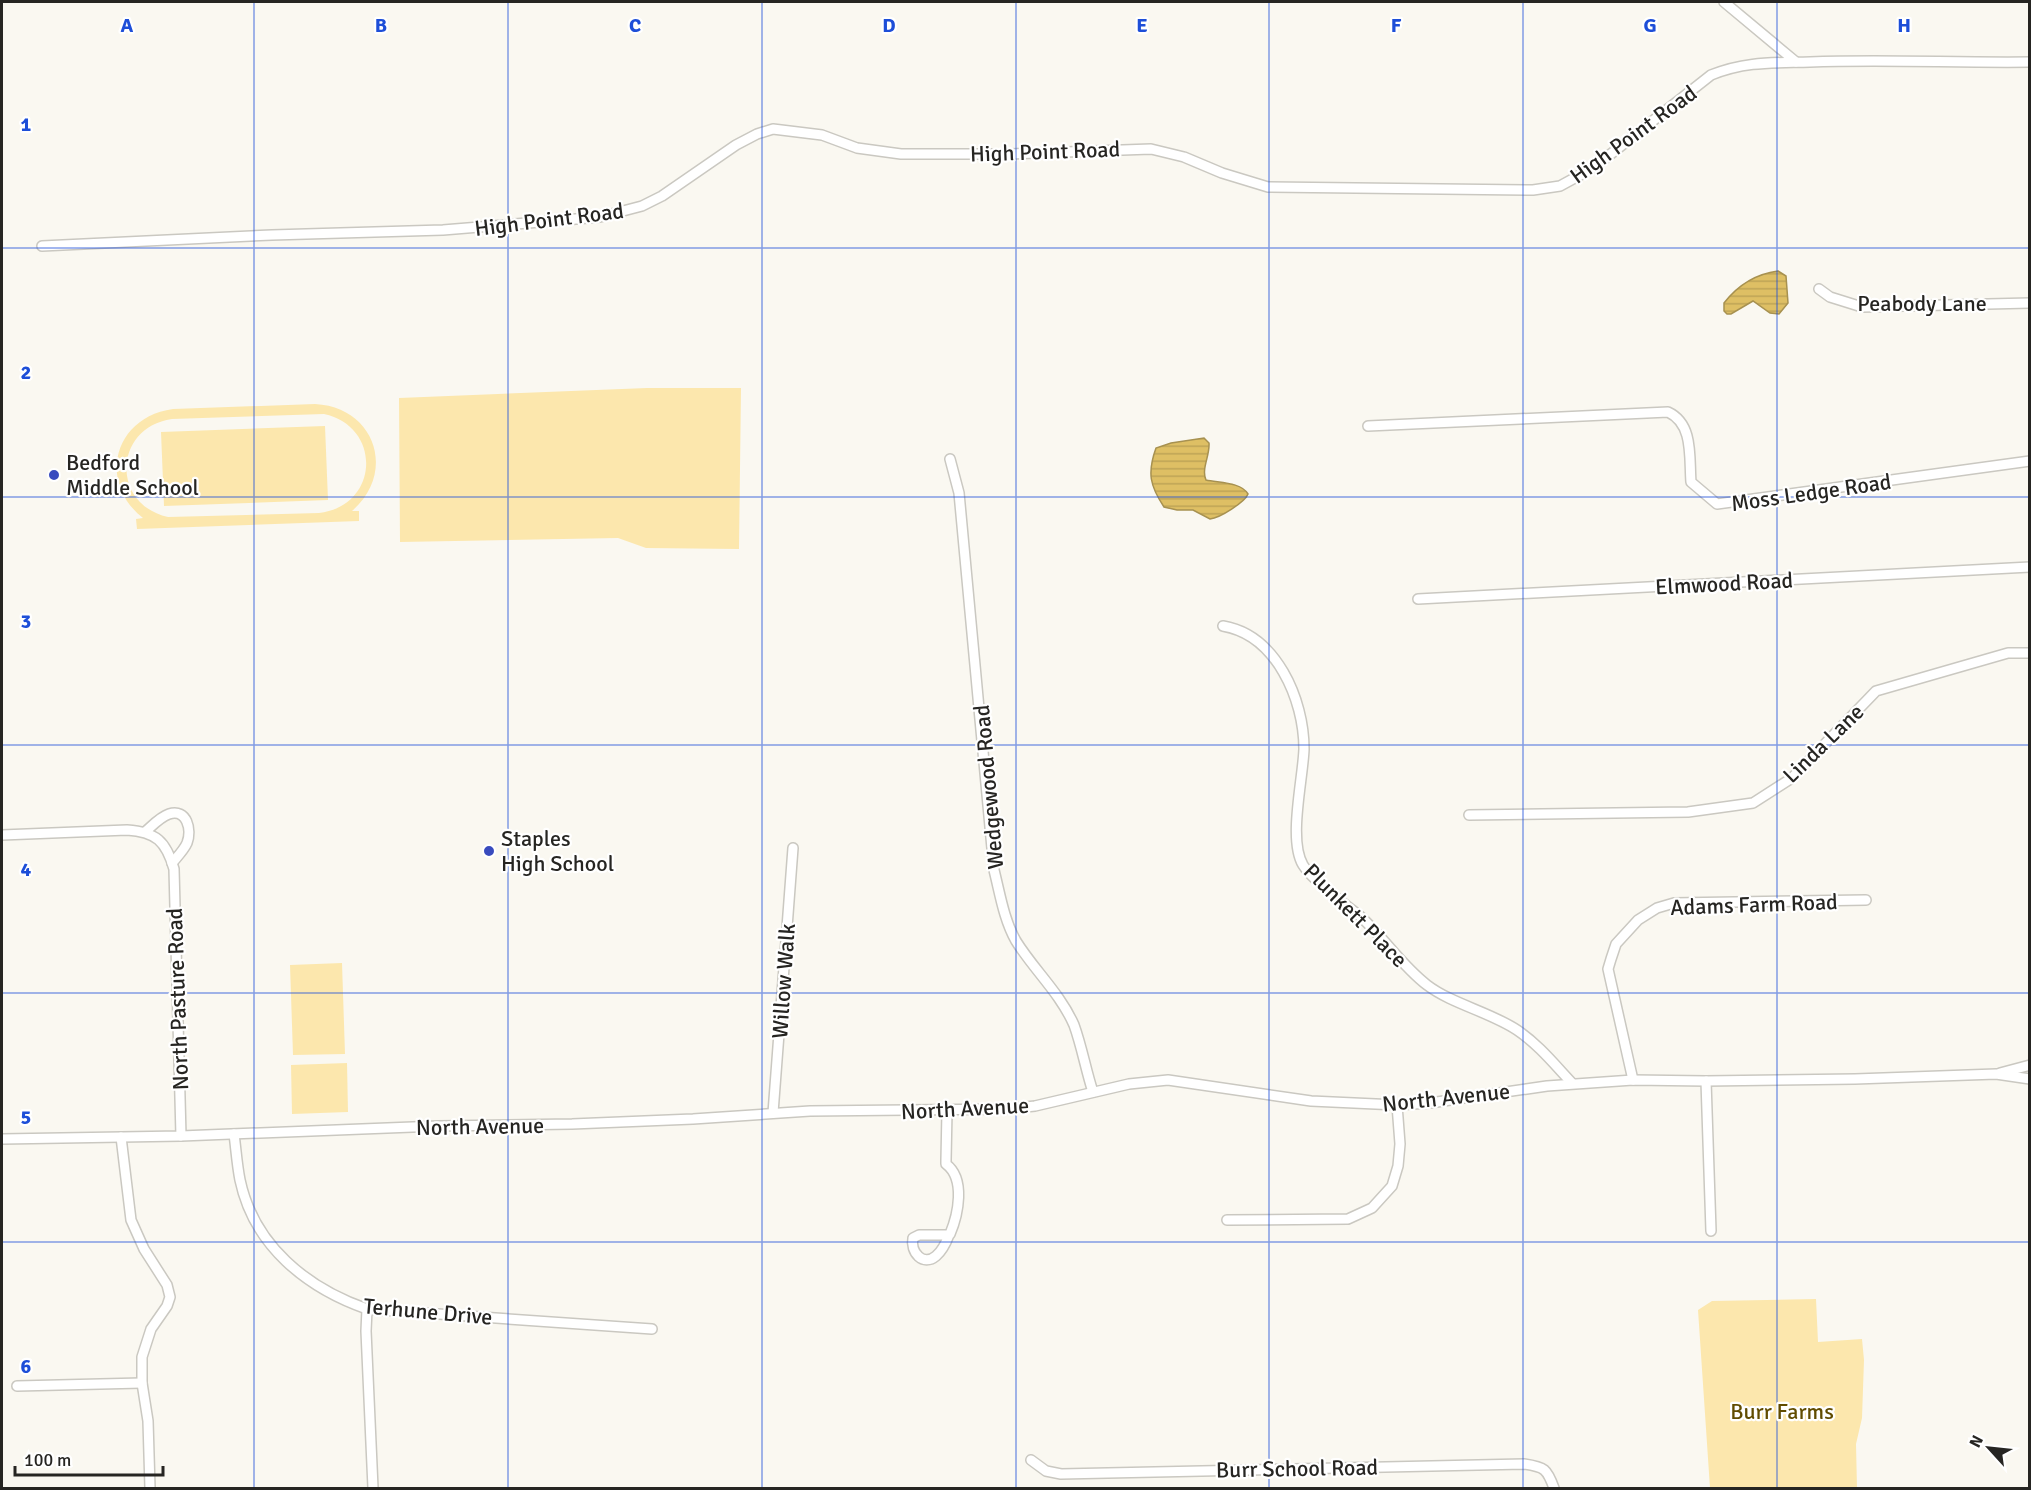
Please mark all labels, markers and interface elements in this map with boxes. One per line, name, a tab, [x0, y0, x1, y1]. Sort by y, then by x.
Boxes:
text: A	[121, 13, 134, 38]
text: B	[375, 13, 387, 38]
text: C	[629, 13, 641, 38]
text: D	[882, 13, 896, 38]
text: E	[1136, 13, 1148, 38]
text: F	[1391, 13, 1402, 38]
text: G	[1643, 13, 1657, 38]
text: H	[1897, 13, 1911, 38]
street label: High Point Road	[1565, 79, 1702, 189]
text: 1	[21, 112, 32, 137]
street label: High Point Road	[970, 135, 1121, 168]
street label: High Point Road	[473, 197, 625, 242]
street label: Peabody Lane	[1857, 290, 1987, 317]
text: 2	[21, 360, 31, 385]
place label: Bedford Middle School	[66, 449, 199, 501]
marker: Bedford Middle School	[47, 468, 61, 482]
street label: Moss Ledge Road	[1729, 468, 1893, 517]
street label: Elmwood Road	[1654, 566, 1794, 601]
text: 3	[21, 609, 31, 634]
street label: Linda Lane	[1777, 698, 1869, 789]
street label: Wedgewood Road	[968, 704, 1009, 870]
place label: Staples High School	[501, 825, 614, 877]
marker: Staples High School	[482, 844, 496, 858]
text: 4	[21, 857, 32, 882]
street label: Plunkett Place	[1298, 858, 1413, 973]
street label: Adams Farm Road	[1670, 888, 1838, 921]
street label: North Pasture Road	[161, 907, 194, 1091]
street label: Willow Walk	[766, 922, 801, 1040]
street label: North Avenue	[1381, 1077, 1511, 1118]
street label: North Avenue	[900, 1092, 1030, 1125]
text: 5	[21, 1105, 31, 1130]
street label: North Avenue	[416, 1112, 544, 1141]
street label: Terhune Drive	[362, 1292, 493, 1331]
text: 6	[21, 1354, 32, 1379]
park label: Burr Farms	[1730, 1398, 1834, 1425]
north arrow	[1959, 1418, 2019, 1478]
text: N	[1965, 1432, 1988, 1451]
scale bar	[15, 1439, 164, 1477]
text: 100 m	[24, 1449, 71, 1471]
street label: Burr School Road	[1216, 1454, 1378, 1483]

